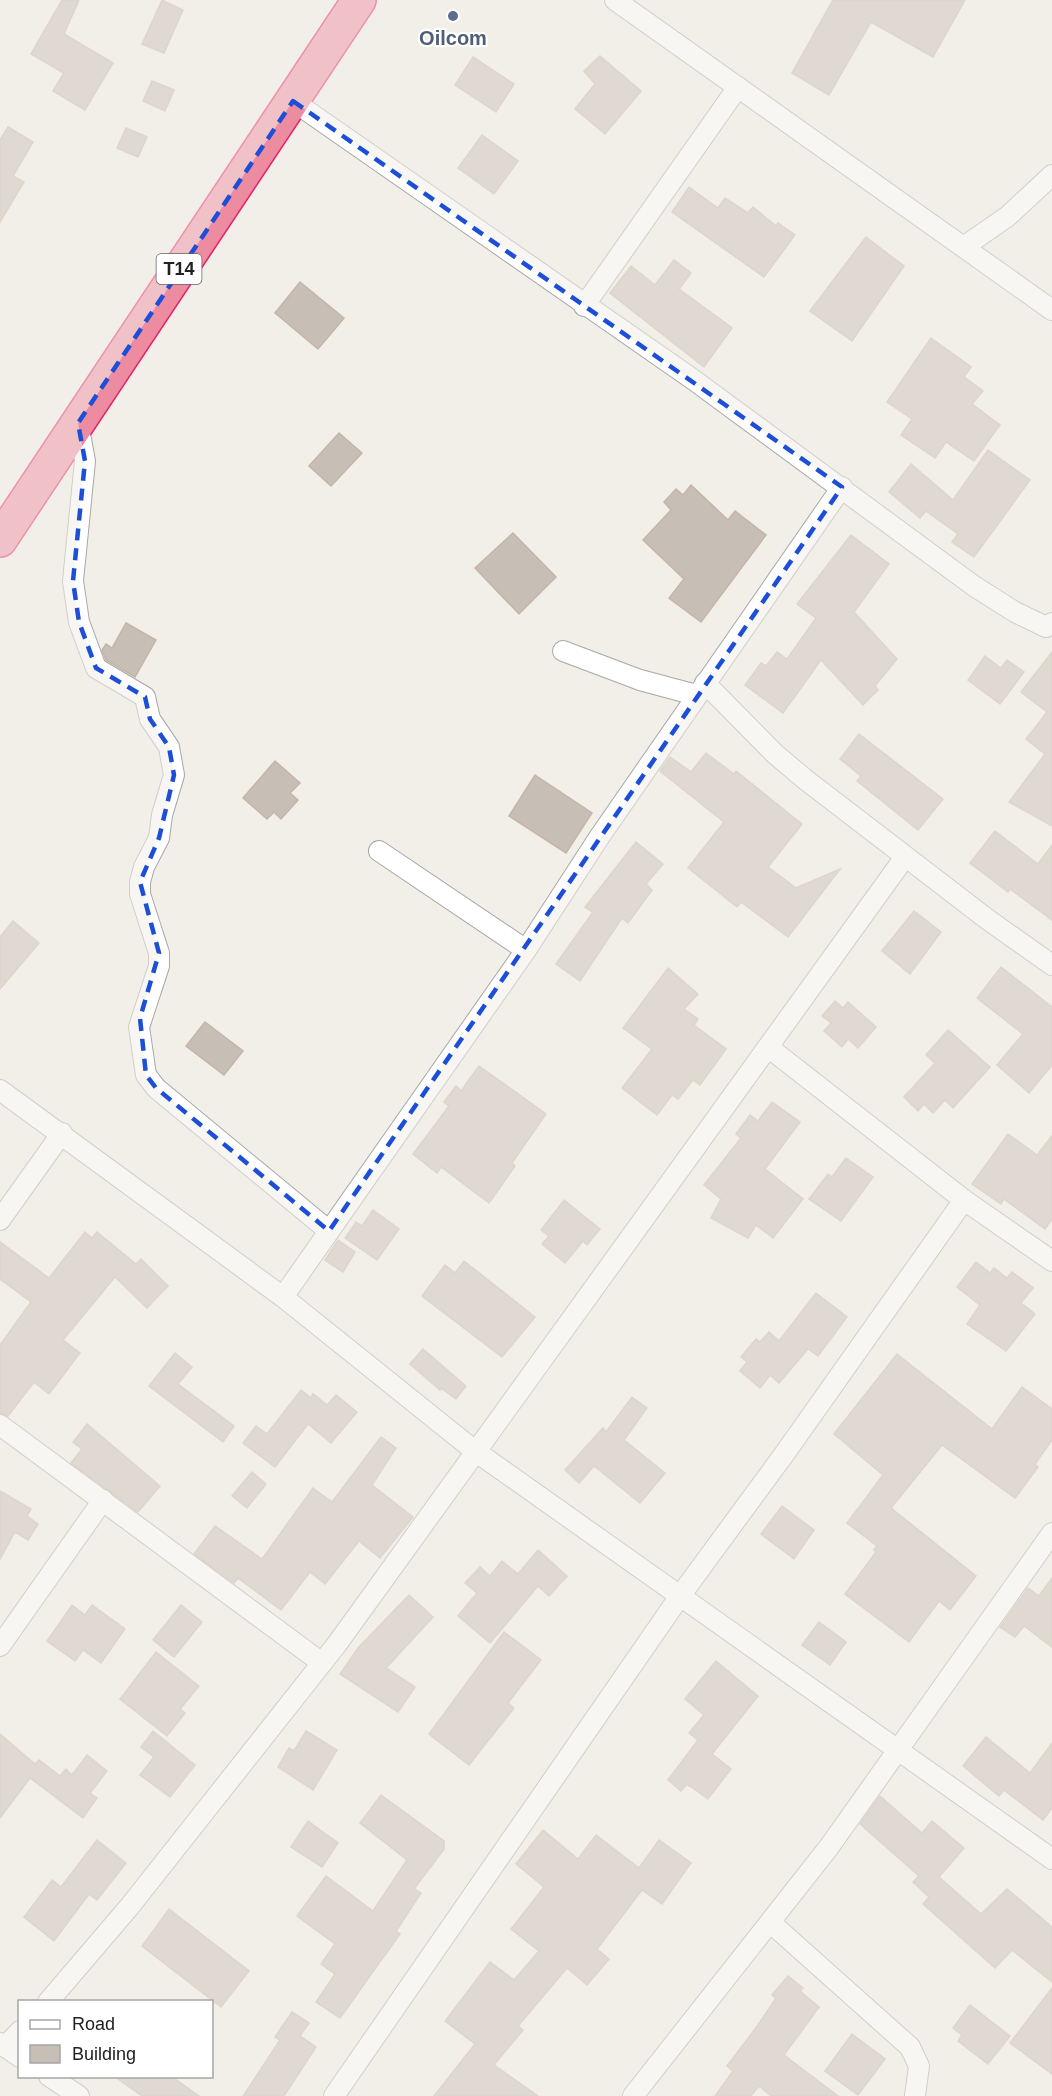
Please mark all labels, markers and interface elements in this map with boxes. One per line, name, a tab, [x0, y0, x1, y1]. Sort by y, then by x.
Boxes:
marker: Oilcom	[446, 9, 460, 23]
place label: Oilcom	[419, 27, 487, 49]
road number: T14	[156, 254, 201, 284]
legend	[18, 2000, 213, 2078]
text: Road	[72, 2014, 115, 2034]
text: Building	[72, 2044, 136, 2064]

